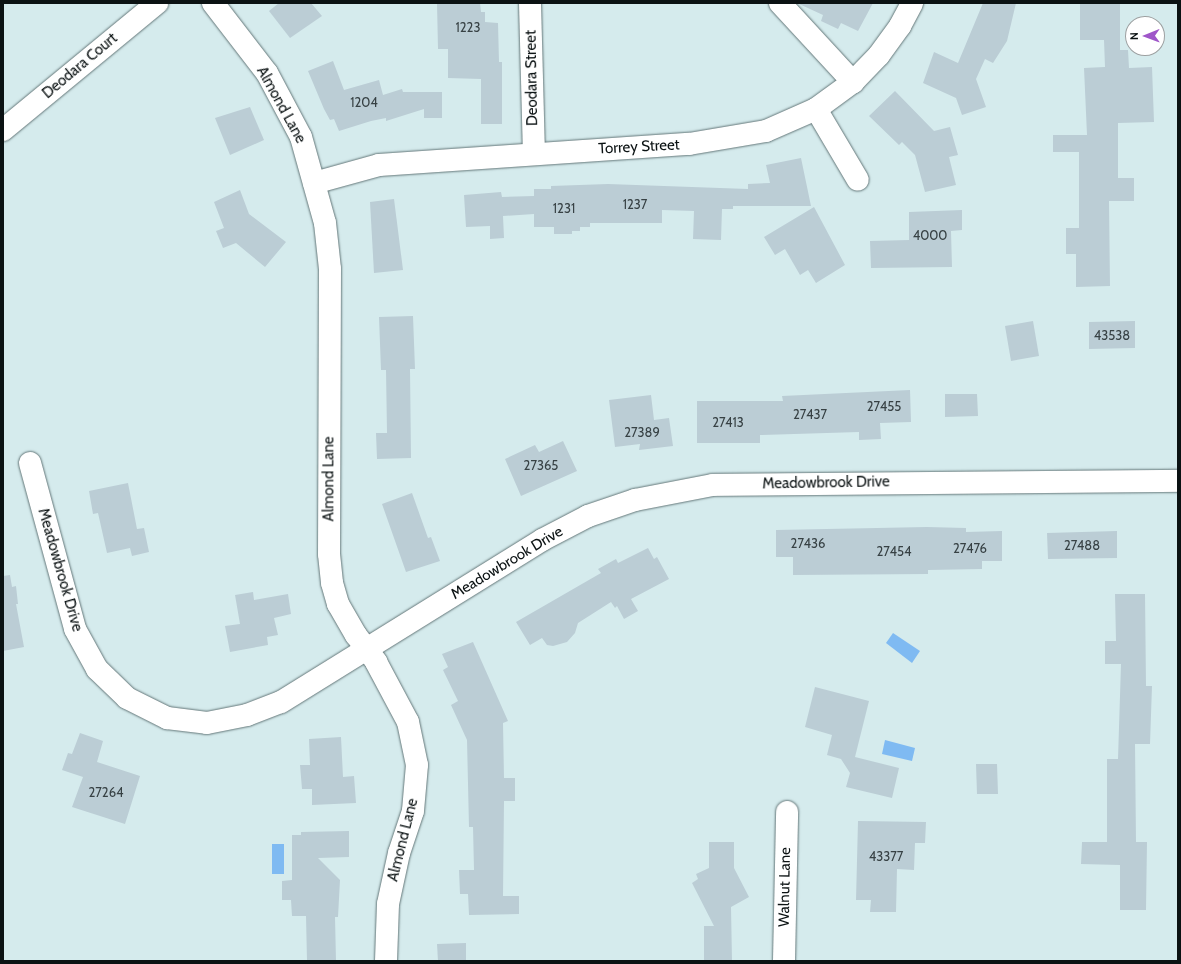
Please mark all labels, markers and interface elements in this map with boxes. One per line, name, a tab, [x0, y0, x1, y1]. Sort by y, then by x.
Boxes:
north arrow	[1125, 16, 1165, 56]
house number: 1223	[456, 19, 480, 35]
street label: Deodara Court	[39, 29, 121, 103]
street label: Deodara Street	[522, 30, 542, 126]
text: N	[1127, 32, 1141, 40]
street label: Almond Lane	[253, 63, 309, 147]
house number: 1204	[350, 94, 378, 110]
street label: Torrey Street	[598, 136, 680, 158]
house number: 1237	[623, 196, 647, 212]
house number: 1231	[553, 200, 575, 216]
house number: 4000	[913, 227, 947, 243]
house number: 43538	[1094, 327, 1130, 343]
house number: 27455	[867, 398, 901, 414]
house number: 27437	[793, 406, 827, 422]
house number: 27413	[712, 414, 744, 430]
house number: 27389	[624, 424, 660, 440]
street label: Almond Lane	[320, 437, 338, 521]
house number: 27365	[524, 457, 558, 473]
street label: Meadowbrook Drive	[762, 473, 890, 493]
street label: Meadowbrook Drive	[34, 506, 86, 634]
street label: Meadowbrook Drive	[448, 522, 566, 604]
house number: 27436	[791, 535, 825, 551]
house number: 27488	[1064, 537, 1100, 553]
house number: 27476	[953, 540, 987, 556]
house number: 27454	[877, 543, 911, 559]
house number: 27264	[88, 784, 124, 800]
street label: Almond Lane	[384, 797, 422, 883]
street label: Walnut Lane	[775, 847, 795, 927]
house number: 43377	[869, 848, 903, 864]

